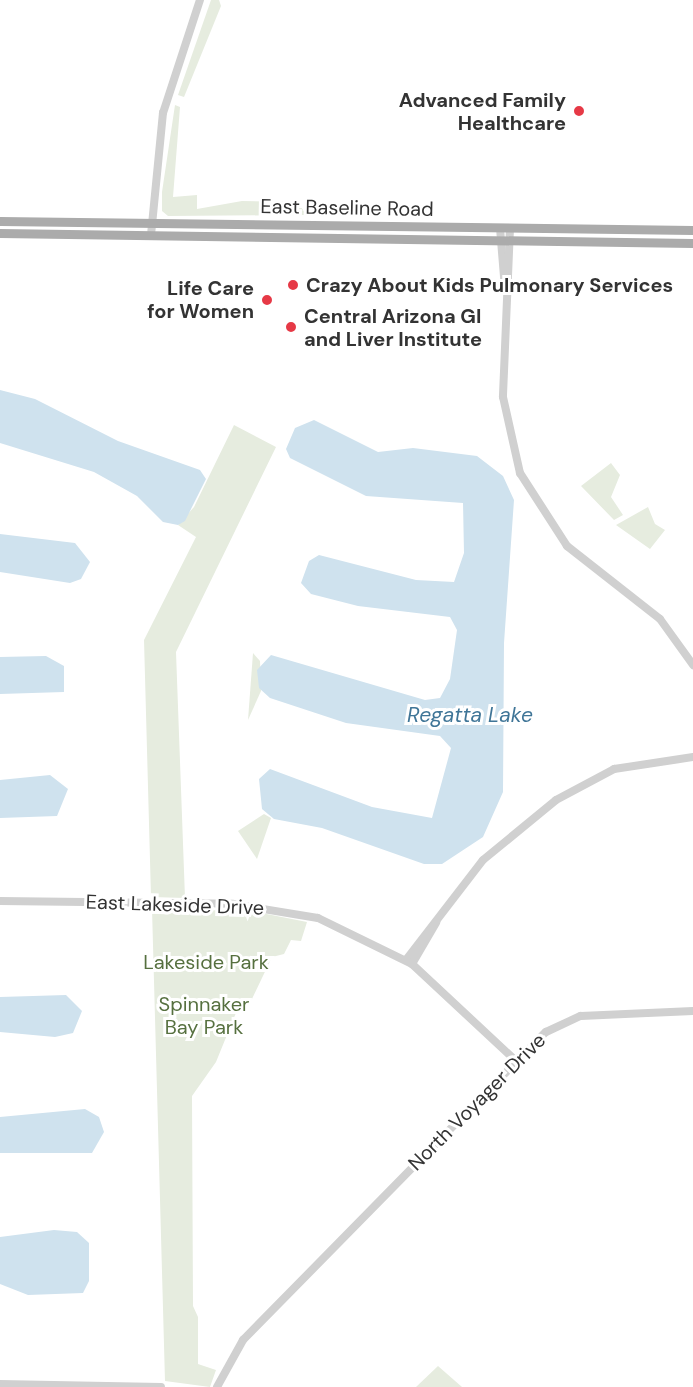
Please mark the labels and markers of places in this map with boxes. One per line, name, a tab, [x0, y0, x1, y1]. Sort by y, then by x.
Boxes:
place label: Advanced Family Healthcare	[399, 88, 566, 135]
marker: Advanced Family Healthcare	[570, 102, 588, 120]
place label: Crazy About Kids Pulmonary Services	[306, 273, 673, 297]
place label: Life Care for Women	[147, 276, 254, 323]
marker: Crazy About Kids Pulmonary Services	[284, 276, 302, 294]
marker: Life Care for Women	[258, 291, 276, 309]
place label: Central Arizona GI and Liver Institute	[304, 304, 482, 351]
marker: Central Arizona GI and Liver Institute	[282, 318, 300, 336]

